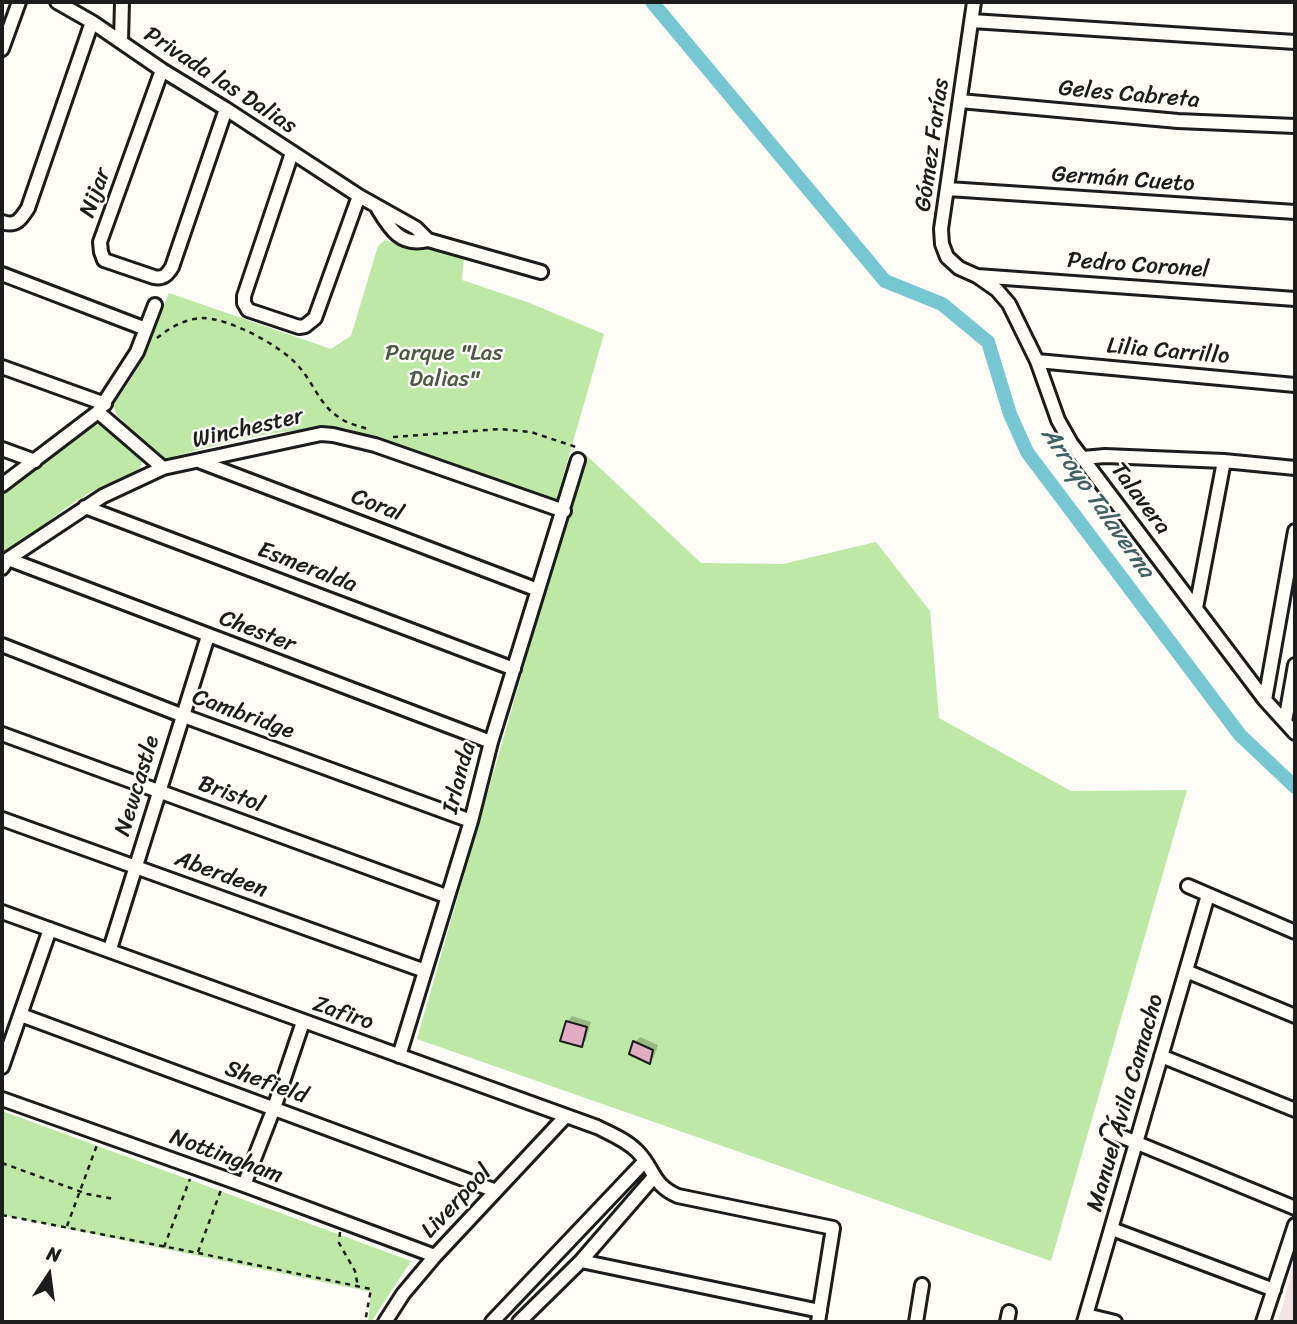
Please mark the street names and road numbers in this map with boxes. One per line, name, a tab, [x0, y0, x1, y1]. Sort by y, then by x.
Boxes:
street label: Privada las Dalias	[138, 21, 302, 141]
street label: Geles Cabreta	[1057, 75, 1201, 115]
street label: Gómez Farías	[910, 77, 956, 213]
street label: Germán Cueto	[1051, 161, 1195, 199]
street label: Nijar	[74, 164, 118, 222]
street label: Pedro Coronel	[1066, 247, 1210, 285]
street label: Lilia Carrillo	[1106, 333, 1230, 371]
street label: Winchester	[190, 403, 306, 455]
street label: Talavera	[1104, 458, 1176, 540]
street label: Coral	[347, 484, 407, 528]
street label: Esmeralda	[253, 536, 361, 600]
street label: Chester	[215, 605, 299, 659]
street label: Cambridge	[188, 684, 298, 746]
street label: Newcastle	[110, 732, 166, 840]
street label: Irlanda	[437, 739, 483, 817]
street label: Bristol	[194, 770, 268, 820]
street label: Aberdeen	[171, 846, 271, 904]
street label: Zafiro	[309, 991, 377, 1037]
street label: Manuel Ávila Camacho	[1082, 991, 1170, 1215]
street label: Shefield	[221, 1055, 311, 1111]
street label: Nottingham	[166, 1124, 286, 1190]
street label: Liverpool	[416, 1159, 498, 1245]

